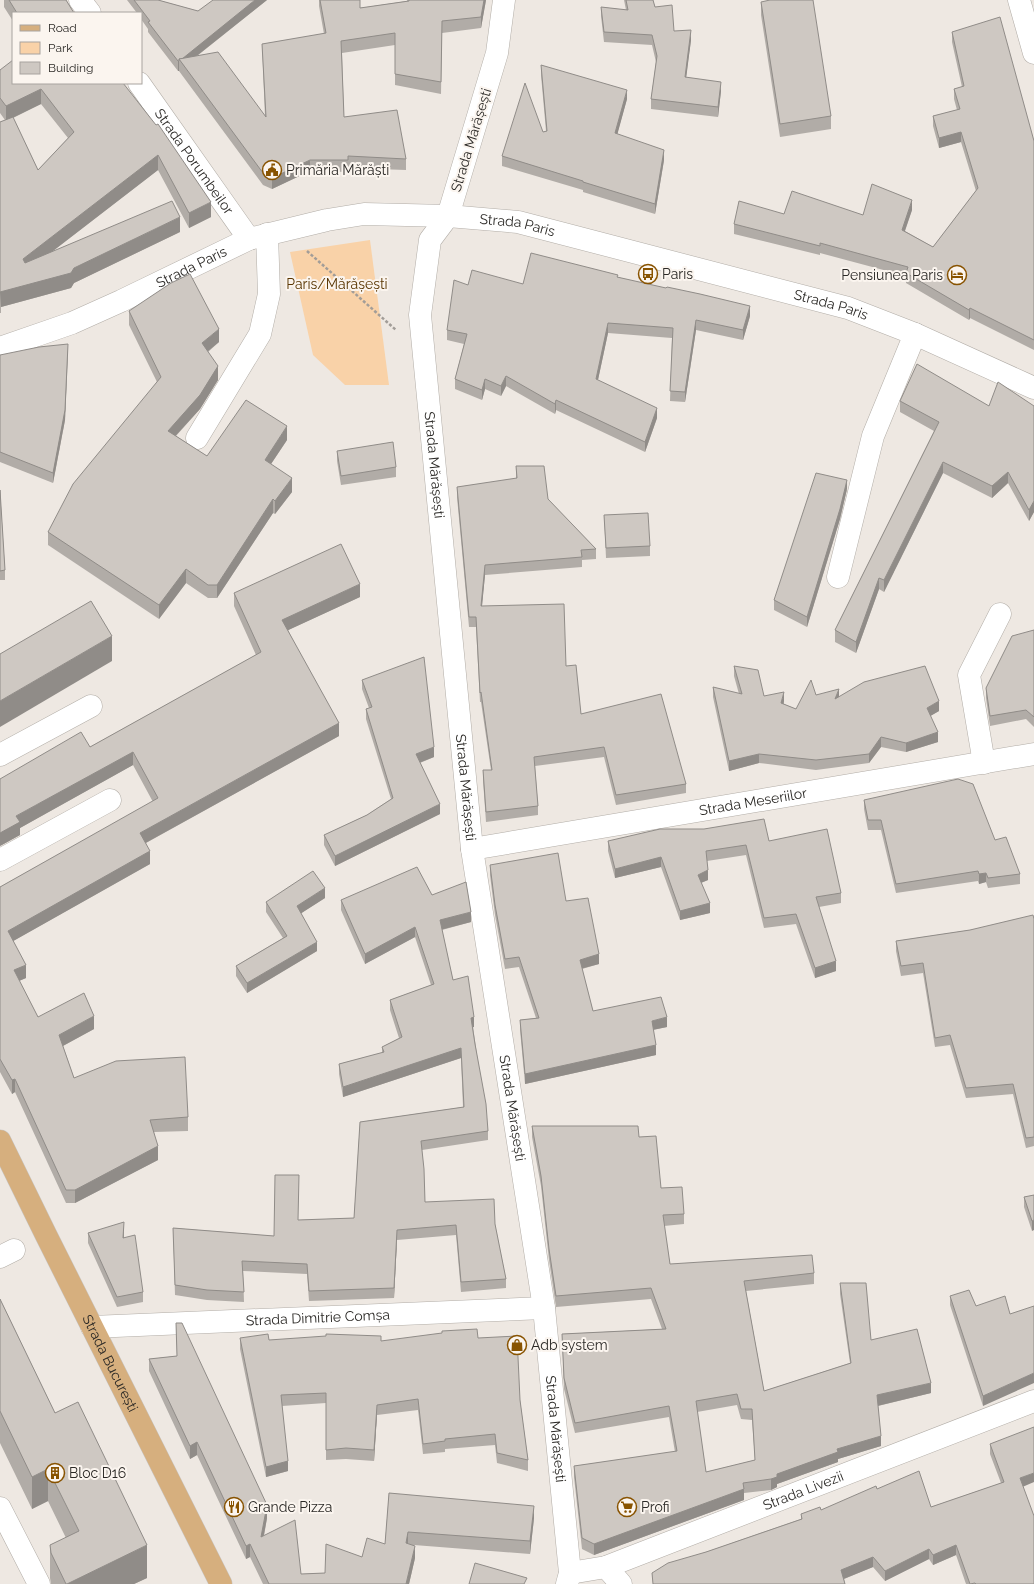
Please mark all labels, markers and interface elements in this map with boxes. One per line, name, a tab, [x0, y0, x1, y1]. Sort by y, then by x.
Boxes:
legend	[12, 12, 142, 84]
text: Road	[48, 21, 77, 35]
text: Park	[48, 41, 73, 55]
text: Building	[48, 61, 94, 75]
street label: Strada Mărășești	[448, 86, 494, 194]
street label: Strada Porumbeilor	[152, 106, 237, 217]
public building icon: Primăria Mărăști	[261, 159, 283, 181]
place label: Primăria Mărăști	[286, 162, 389, 178]
street label: Strada Paris	[479, 211, 557, 239]
street label: Strada Paris	[153, 243, 229, 291]
bus stop icon: Paris	[637, 263, 659, 285]
hotel icon: Pensiunea Paris	[946, 264, 968, 286]
place label: Paris	[662, 266, 693, 282]
place label: Pensiunea Paris	[841, 267, 943, 283]
park label: Paris/Mărășești	[286, 276, 388, 292]
street label: Strada Paris	[792, 286, 871, 323]
street label: Strada Mărășești	[421, 411, 448, 519]
street label: Strada Mărășești	[453, 733, 479, 842]
street label: Strada Meseriilor	[698, 785, 808, 818]
street label: Strada Mărășești	[496, 1054, 529, 1162]
street label: Strada Dimitrie Comșa	[245, 1306, 390, 1329]
street label: Strada București	[79, 1312, 141, 1414]
shop icon: Adb system	[506, 1334, 528, 1356]
place label: Adb system	[531, 1337, 608, 1353]
street label: Strada Mărășești	[543, 1375, 569, 1483]
building icon: Bloc D16	[44, 1462, 66, 1484]
place label: Bloc D16	[69, 1465, 126, 1481]
street label: Strada Livezii	[761, 1468, 846, 1513]
restaurant icon: Grande Pizza	[223, 1496, 245, 1518]
supermarket icon: Profi	[616, 1496, 638, 1518]
place label: Grande Pizza	[248, 1499, 332, 1515]
place label: Profi	[641, 1499, 670, 1515]

